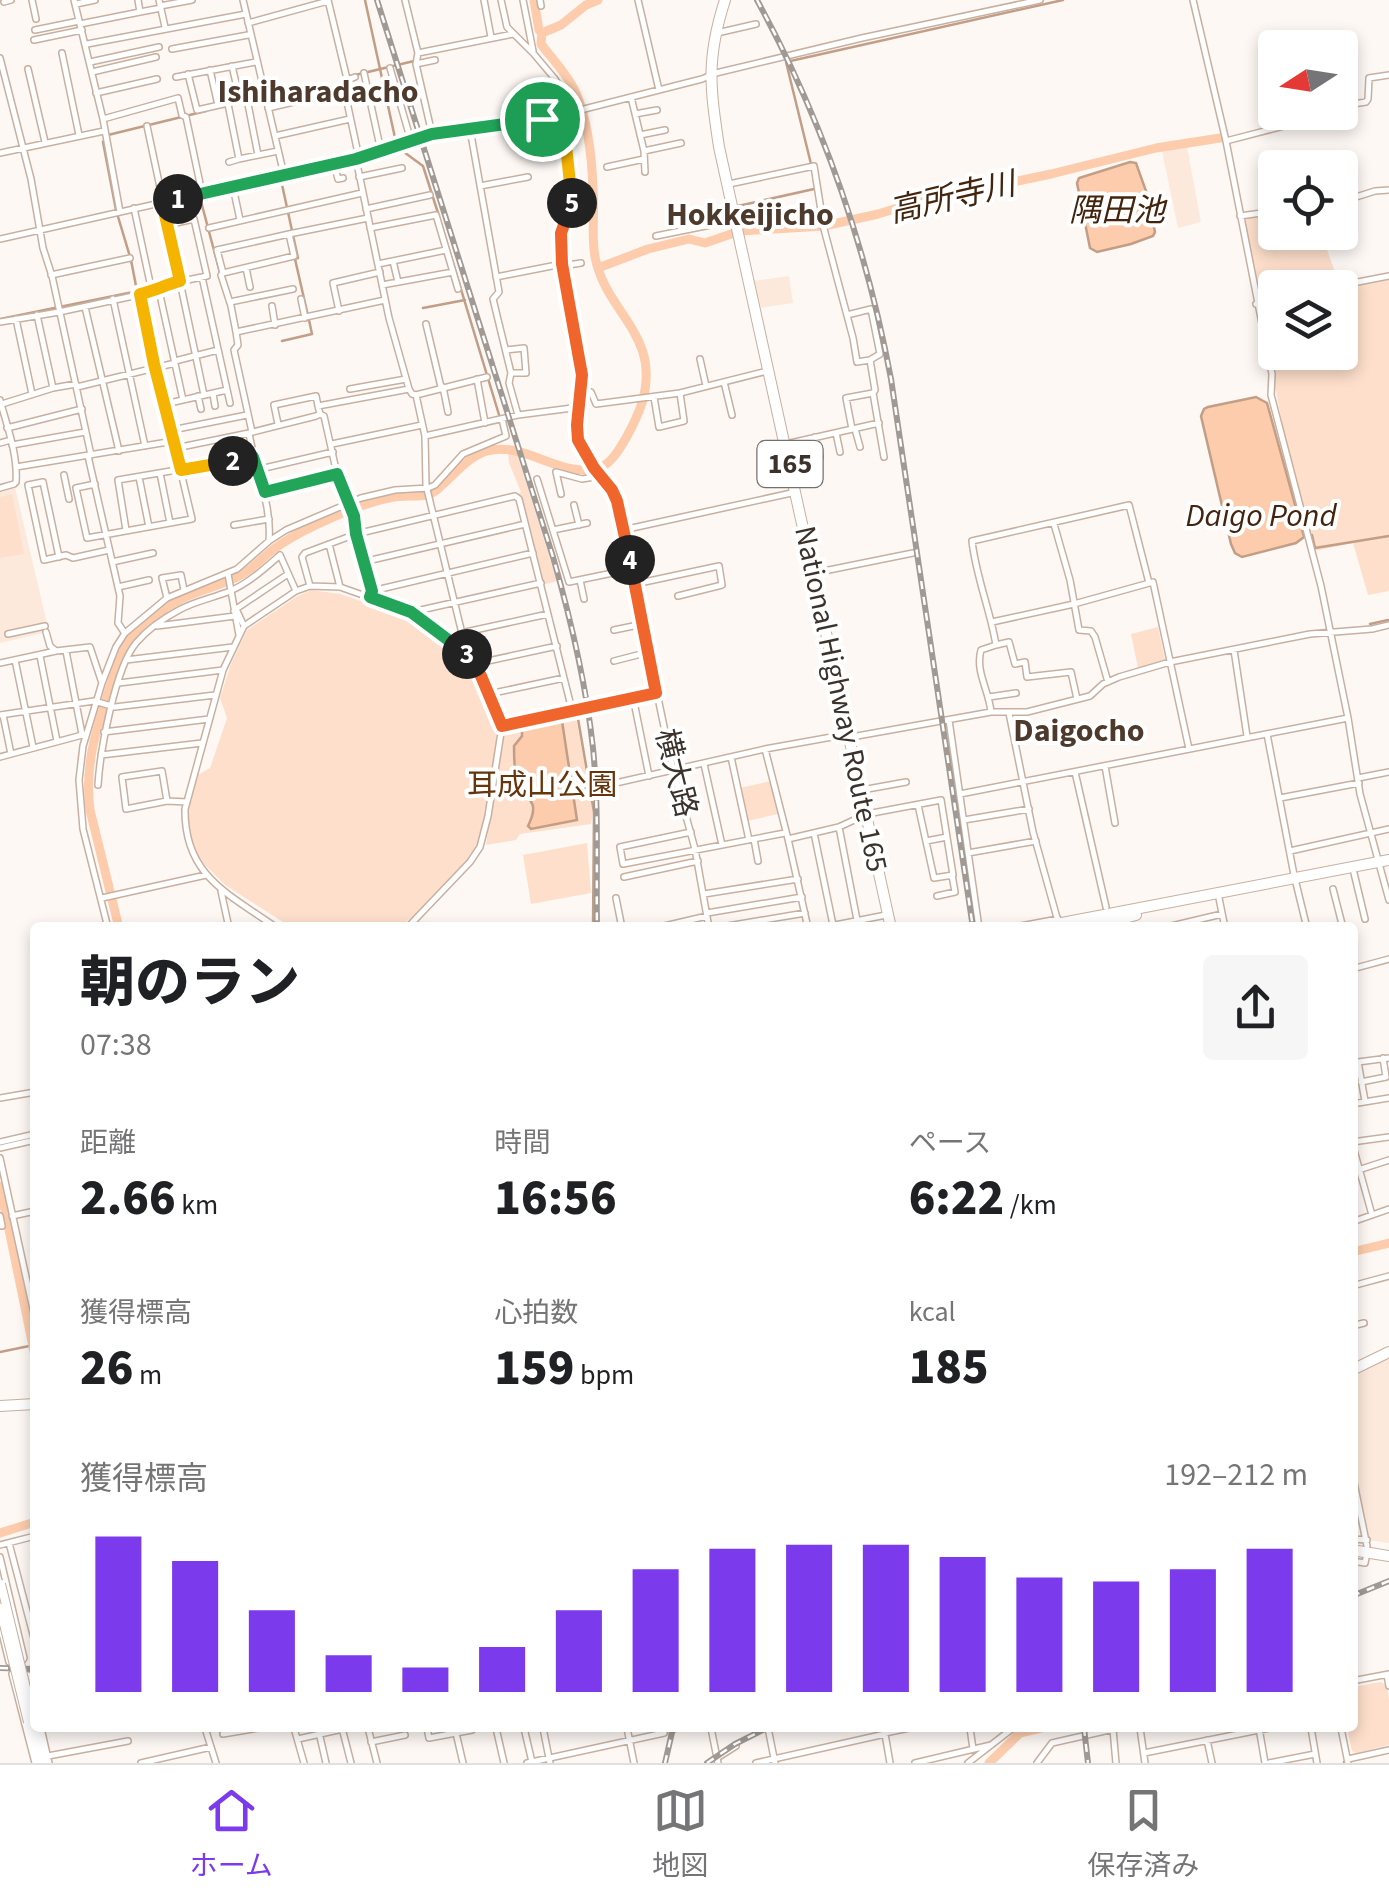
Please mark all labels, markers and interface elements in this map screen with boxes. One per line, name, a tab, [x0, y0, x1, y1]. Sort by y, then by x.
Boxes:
north arrow	[1258, 30, 1358, 130]
map controls	[1258, 30, 1358, 370]
district label: Ishiharadacho	[218, 69, 418, 115]
pin	[500, 77, 585, 162]
icon: arrive	[515, 92, 570, 147]
button: locate	[1258, 150, 1358, 250]
water label: 高所寺川	[884, 161, 1022, 235]
pin: 1	[153, 174, 203, 224]
pin: 5	[547, 178, 597, 228]
text: 1	[171, 179, 185, 219]
text: 5	[565, 183, 579, 223]
water label: 隅田池	[1069, 188, 1168, 234]
district label: Hokkeijicho	[666, 192, 834, 238]
button: layers	[1258, 270, 1358, 370]
pin: 2	[208, 436, 258, 486]
text: 2	[226, 441, 240, 481]
road number: 165	[758, 441, 822, 487]
water label: Daigo Pond	[1186, 493, 1337, 539]
street label: National Highway Route 165	[783, 522, 899, 876]
pin: 4	[605, 535, 655, 585]
text: 4	[623, 540, 637, 580]
pin: 3	[442, 629, 492, 679]
text: 3	[460, 634, 474, 674]
district label: Daigocho	[1013, 708, 1145, 754]
street label: 横大路	[644, 724, 708, 822]
park label: 耳成山公園	[467, 764, 617, 807]
text: 朝のラン	[80, 945, 300, 1023]
button: share	[1203, 955, 1308, 1060]
text: 07:38	[80, 1022, 152, 1068]
text: 距離	[80, 1123, 136, 1163]
text: 時間	[494, 1123, 550, 1163]
text: ペース	[909, 1123, 991, 1163]
text: 2.66	[80, 1163, 176, 1234]
text: 16:56	[494, 1163, 617, 1234]
text: 6:22	[909, 1163, 1004, 1234]
text: km	[176, 1185, 218, 1225]
text: /km	[1004, 1185, 1057, 1225]
text: kcal	[909, 1292, 956, 1332]
text: 獲得標高	[80, 1293, 192, 1333]
text: 心拍数	[494, 1293, 578, 1333]
text: 185	[909, 1332, 989, 1403]
text: 26	[80, 1333, 133, 1404]
text: 159	[494, 1333, 574, 1404]
text: m	[133, 1355, 162, 1395]
text: bpm	[574, 1355, 634, 1395]
text: 192–212 m	[1164, 1452, 1308, 1498]
text: 獲得標高	[80, 1456, 208, 1502]
tab: ホーム	[190, 1783, 273, 1886]
tab: 地図	[652, 1783, 708, 1886]
tab: 保存済み	[1087, 1783, 1199, 1886]

